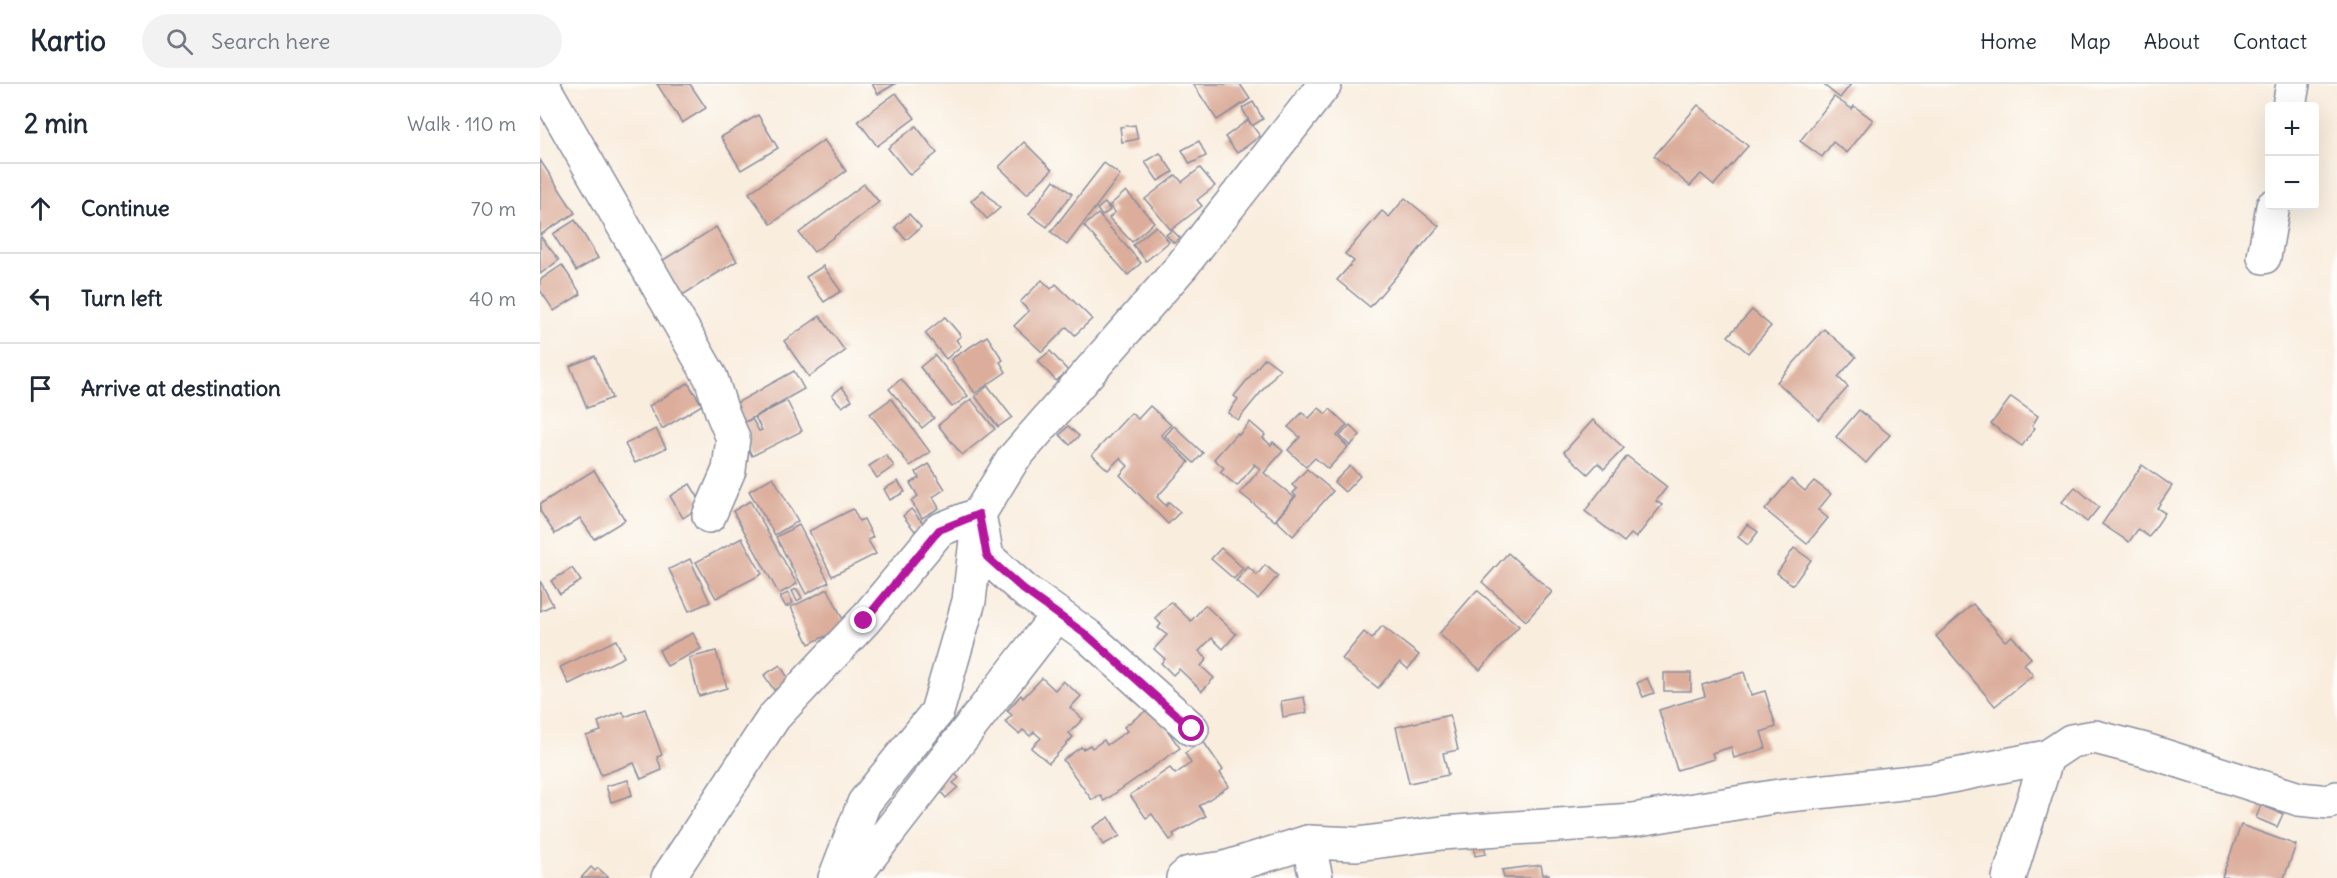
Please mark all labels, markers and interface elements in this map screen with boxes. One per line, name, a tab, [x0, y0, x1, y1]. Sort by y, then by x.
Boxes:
search box	[142, 14, 562, 68]
text: Kartio	[30, 23, 106, 59]
icon: search	[163, 25, 196, 58]
text: Search here	[211, 27, 330, 55]
text: Home	[1980, 28, 2037, 55]
text: Map	[2070, 28, 2111, 55]
text: About	[2144, 28, 2200, 55]
text: Contact	[2233, 28, 2307, 55]
map controls	[2265, 102, 2319, 210]
button: +	[2265, 102, 2319, 156]
text: 2 min	[24, 107, 88, 140]
text: Walk · 110 m	[407, 111, 516, 136]
button: −	[2265, 156, 2319, 210]
icon: ahead	[24, 192, 57, 225]
text: Continue	[81, 194, 170, 222]
text: 70 m	[471, 196, 516, 221]
icon: left	[24, 282, 57, 315]
text: Turn left	[81, 284, 162, 312]
text: 40 m	[469, 286, 516, 311]
icon: arrive	[24, 372, 57, 405]
text: Arrive at destination	[81, 374, 281, 402]
route end	[850, 607, 876, 633]
route start	[1178, 715, 1204, 741]

